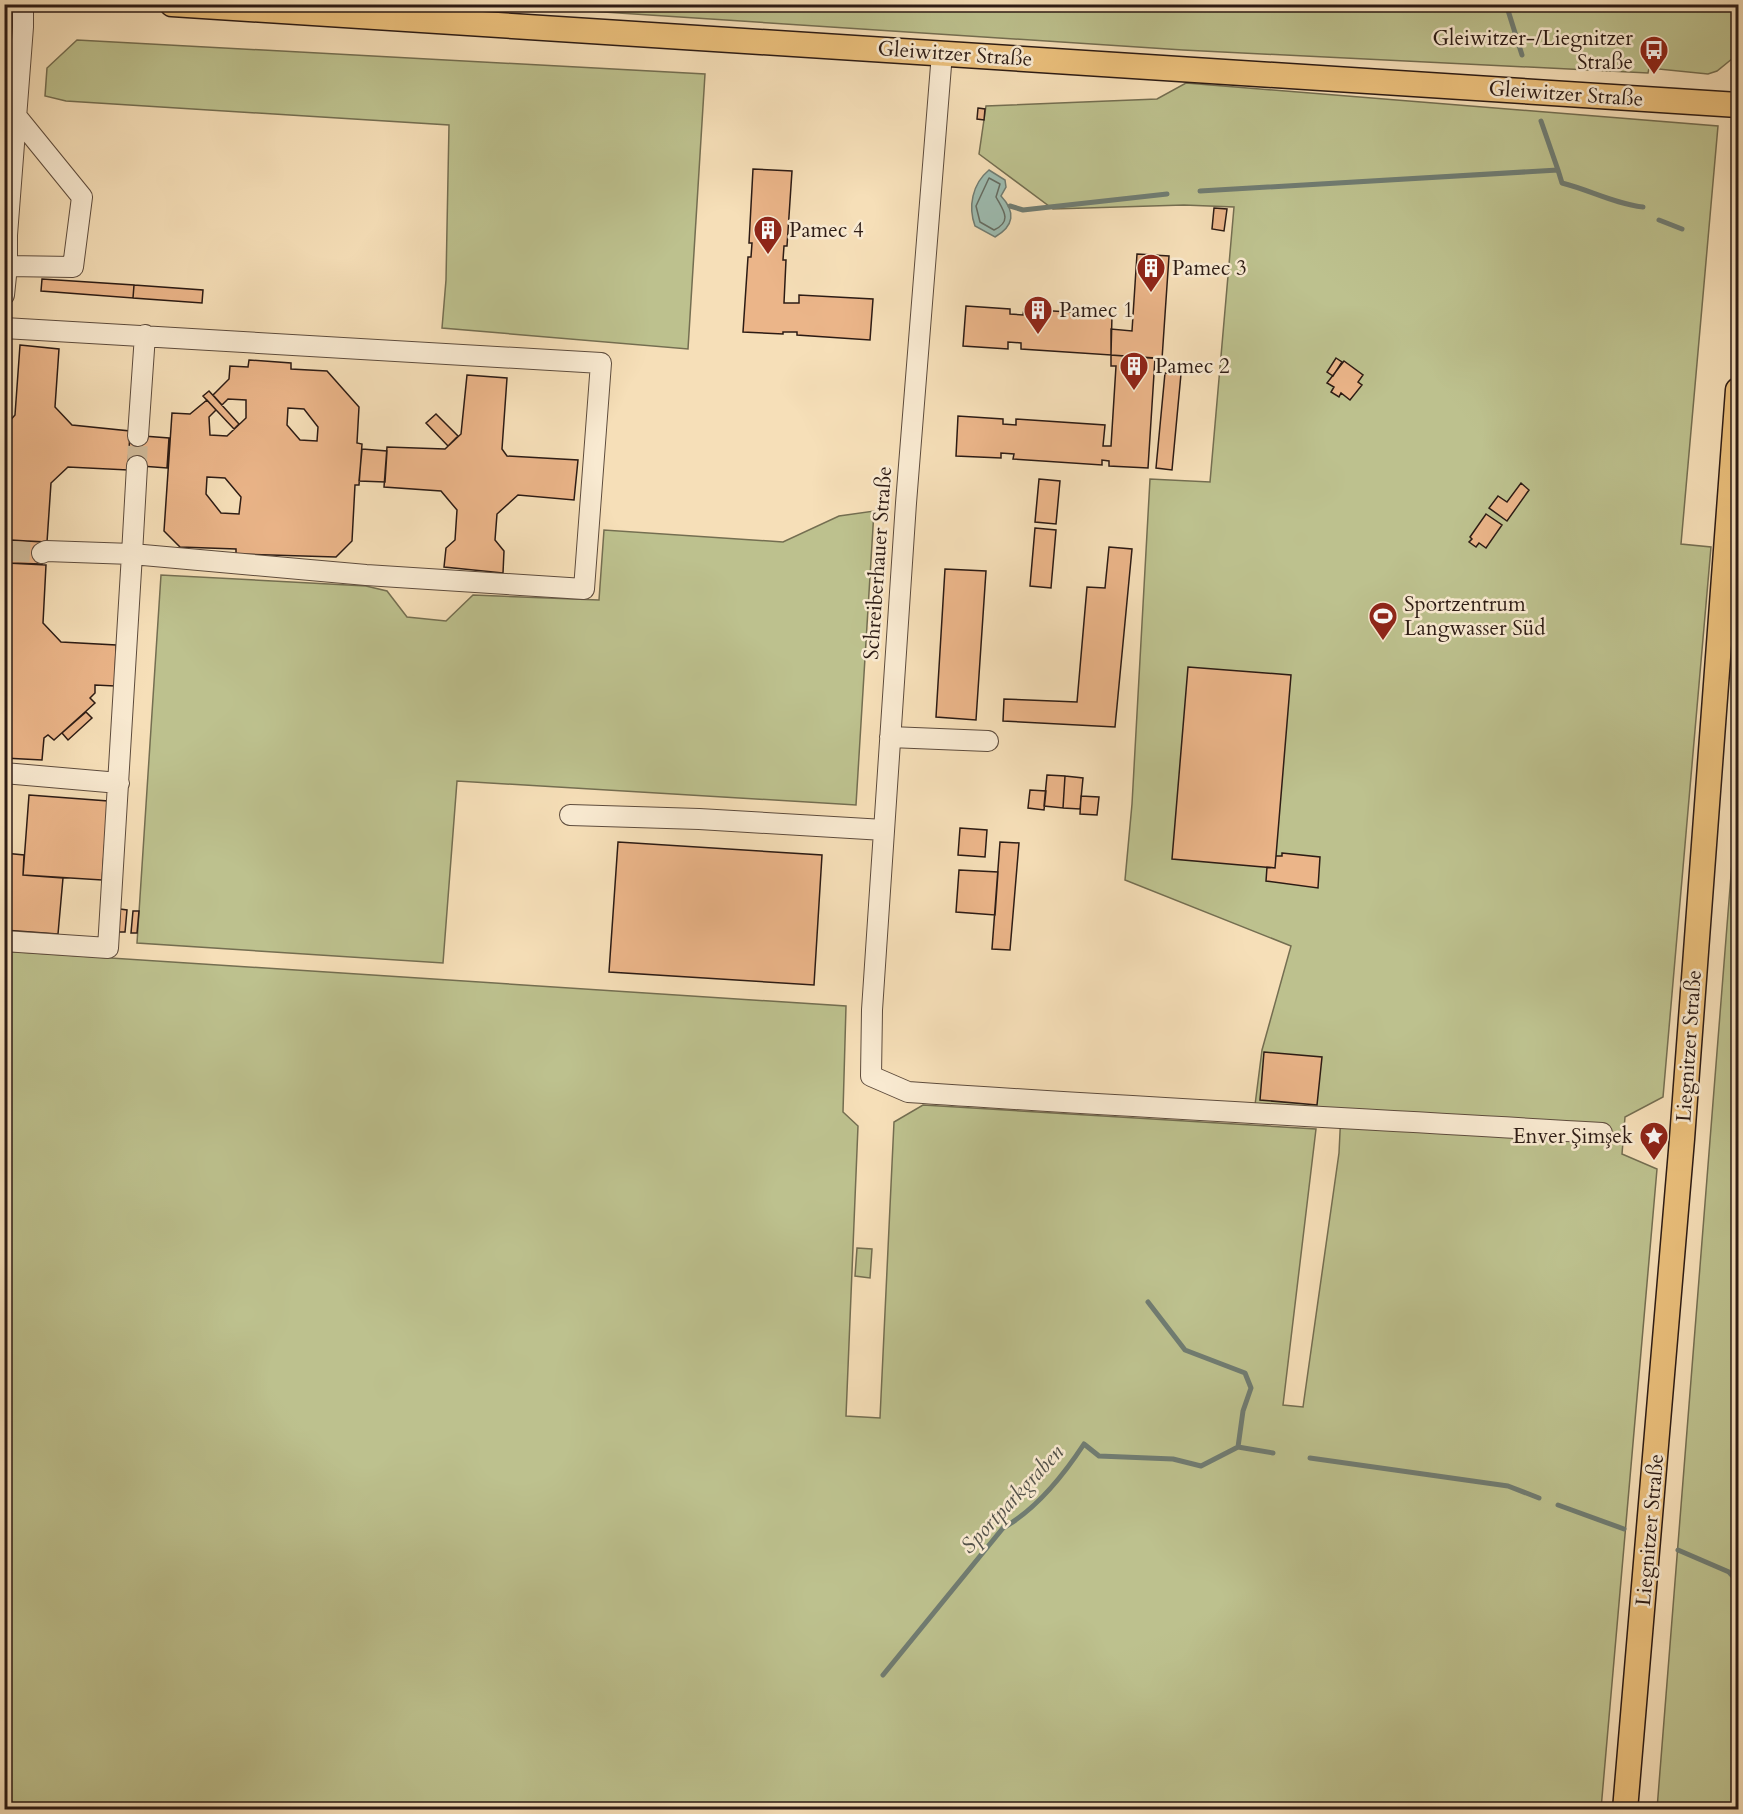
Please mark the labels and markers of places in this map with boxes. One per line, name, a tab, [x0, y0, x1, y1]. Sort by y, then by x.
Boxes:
place label: Gleiwitzer-/Liegnitzer Straße	[1432, 24, 1633, 77]
bus stop icon: Gleiwitzer-/Liegnitzer Straße	[1638, 34, 1670, 76]
building icon: Pamec 4	[752, 214, 784, 256]
place label: Pamec 4	[789, 216, 864, 245]
building icon: Pamec 3	[1135, 252, 1167, 294]
place label: Pamec 3	[1172, 254, 1247, 283]
building icon: Pamec 1	[1022, 294, 1054, 336]
place label: Pamec 1	[1059, 296, 1134, 325]
building icon: Pamec 2	[1118, 350, 1150, 392]
place label: Pamec 2	[1155, 352, 1230, 381]
place label: Sportzentrum Langwasser Süd	[1404, 590, 1545, 643]
sports icon: Sportzentrum Langwasser Süd	[1367, 600, 1399, 642]
place icon: Enver Şimşek	[1638, 1120, 1670, 1162]
place label: Enver Şimşek	[1513, 1122, 1634, 1151]

